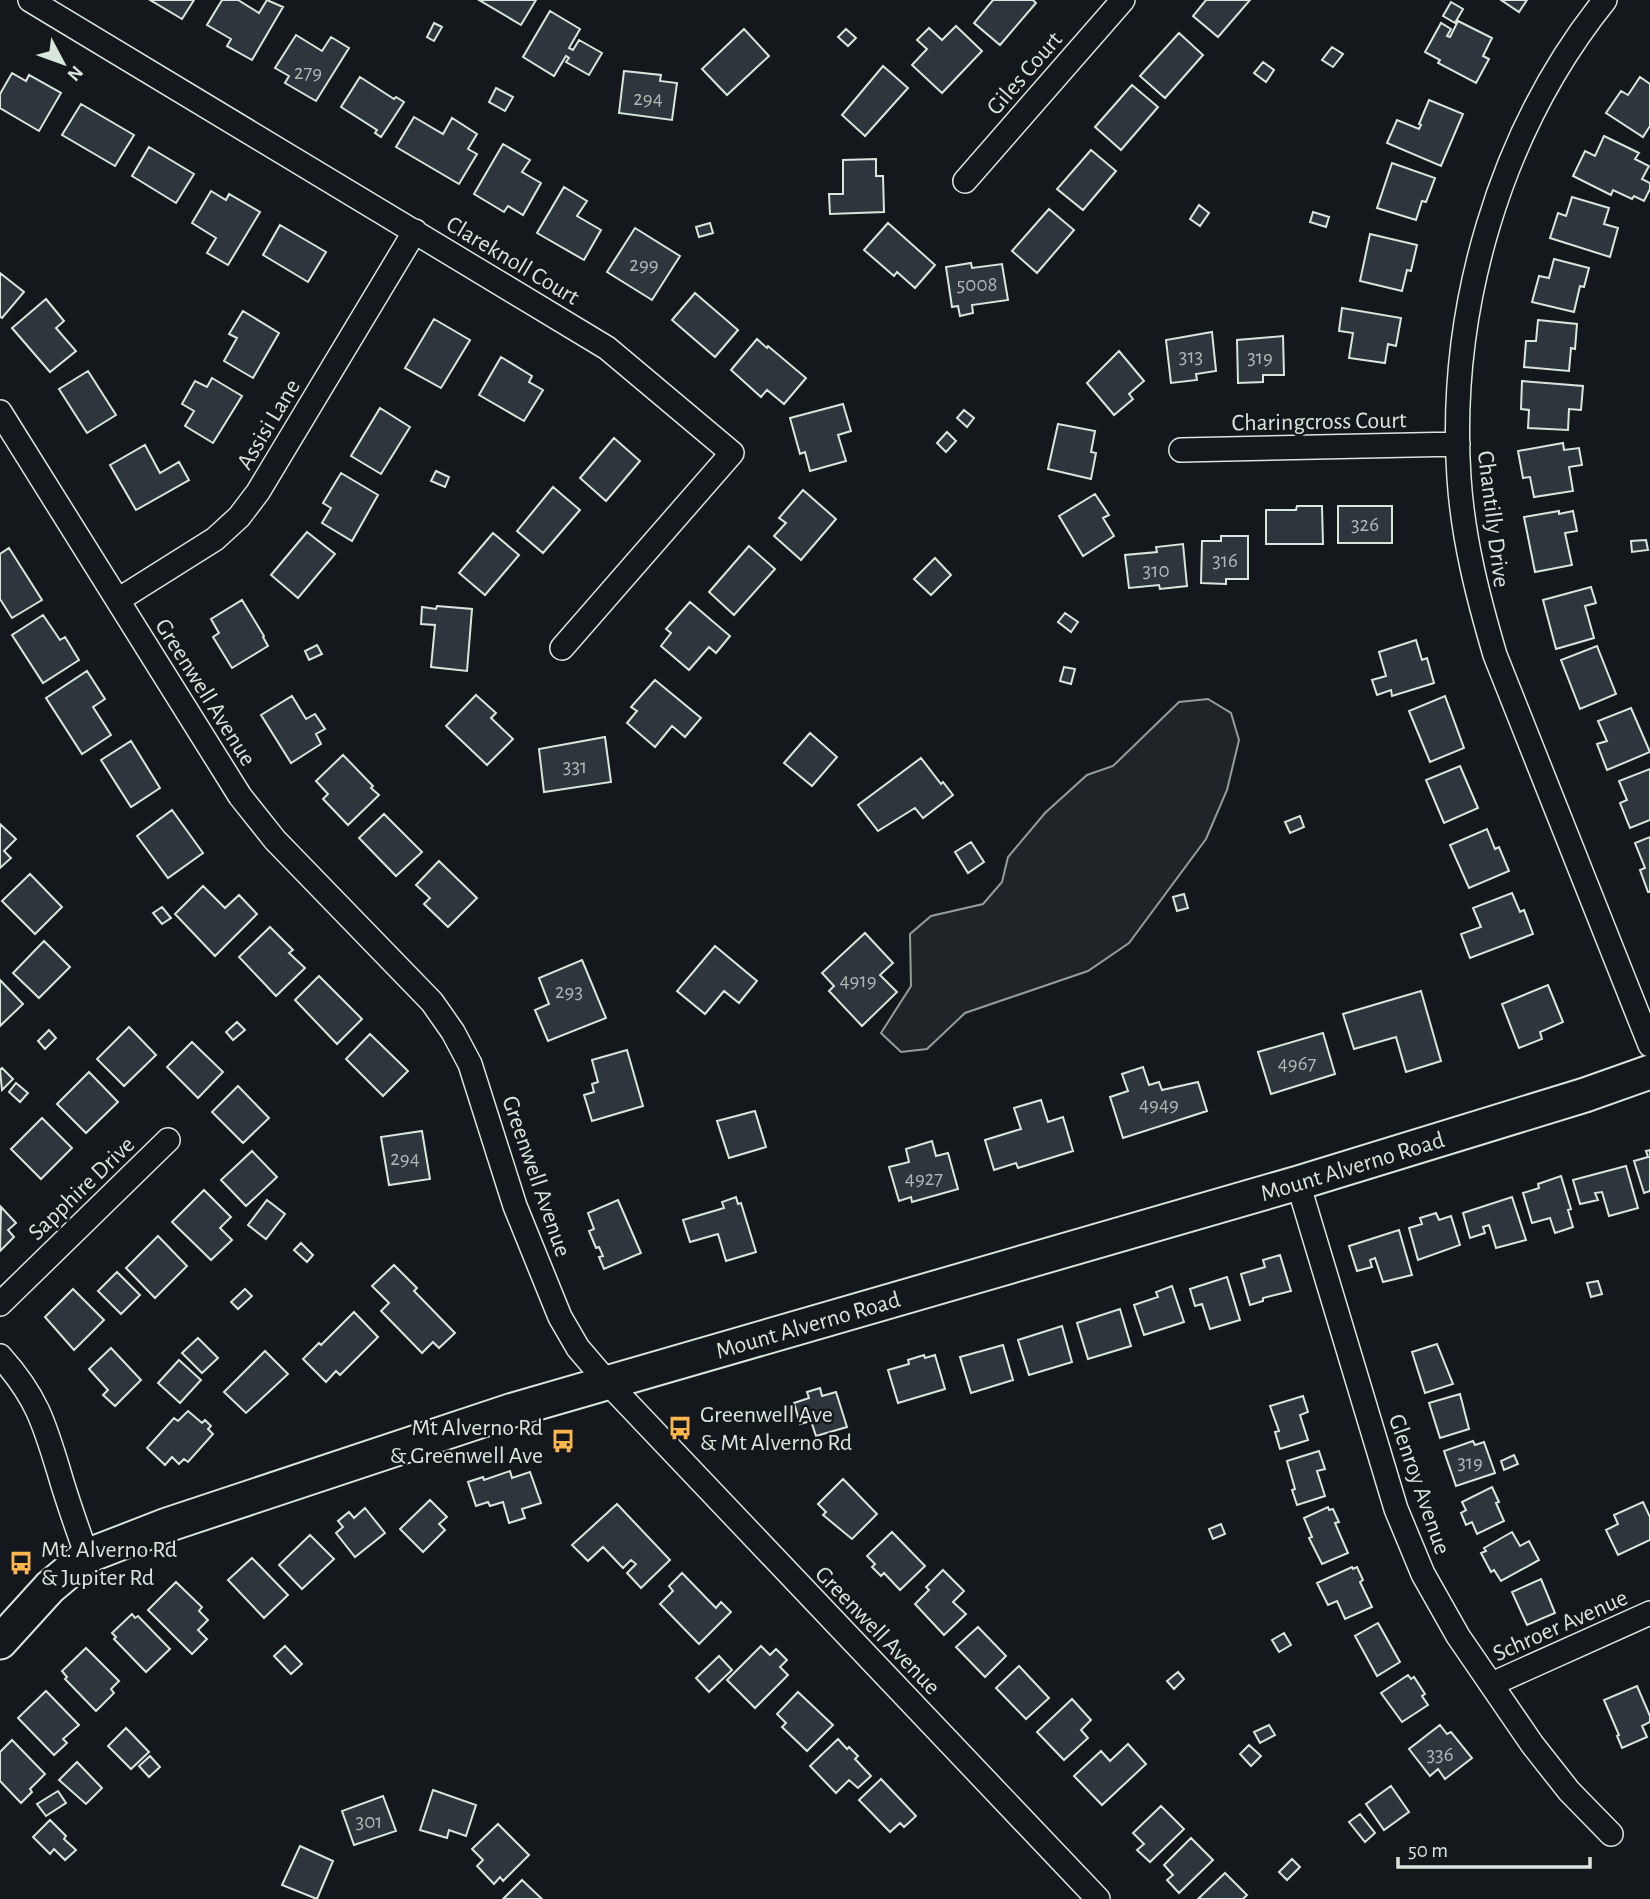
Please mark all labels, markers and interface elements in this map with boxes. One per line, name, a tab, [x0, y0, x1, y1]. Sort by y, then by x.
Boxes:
street label: Giles Court	[982, 27, 1067, 120]
north arrow	[28, 28, 98, 98]
text: N	[63, 62, 86, 84]
house number: 279	[294, 62, 322, 83]
house number: 294	[633, 88, 663, 109]
street label: Clareknoll Court	[442, 212, 583, 310]
house number: 299	[629, 254, 659, 275]
house number: 5008	[957, 274, 997, 295]
house number: 313	[1179, 346, 1203, 367]
house number: 319	[1247, 347, 1273, 368]
street label: Assisi Lane	[233, 375, 305, 474]
street label: Charingcross Court	[1231, 408, 1407, 436]
street label: Chantilly Drive	[1473, 449, 1513, 589]
house number: 326	[1351, 514, 1379, 535]
house number: 316	[1212, 550, 1238, 571]
house number: 310	[1143, 560, 1169, 581]
street label: Greenwell Avenue	[150, 615, 260, 770]
house number: 331	[563, 756, 587, 777]
house number: 4919	[839, 970, 877, 991]
house number: 293	[555, 981, 583, 1002]
house number: 4967	[1278, 1053, 1317, 1074]
street label: Greenwell Avenue	[497, 1093, 575, 1260]
house number: 4949	[1139, 1094, 1179, 1115]
street label: Mount Alverno Road	[1258, 1128, 1447, 1206]
street label: Sapphire Drive	[24, 1132, 139, 1245]
house number: 294	[390, 1148, 420, 1169]
house number: 4927	[905, 1168, 943, 1189]
street label: Mount Alverno Road	[713, 1288, 903, 1364]
place label: Greenwell Ave & Mt Alverno Rd	[700, 1403, 852, 1455]
street label: Glenroy Avenue	[1384, 1411, 1454, 1558]
bus stop icon: Greenwell Ave & Mt Alverno Rd	[666, 1414, 694, 1442]
place label: Mt Alverno Rd & Greenwell Ave	[390, 1416, 543, 1468]
bus stop icon: Mt Alverno Rd & Greenwell Ave	[549, 1427, 577, 1455]
house number: 319	[1457, 1452, 1483, 1473]
place label: Mt. Alverno Rd & Jupiter Rd	[41, 1538, 177, 1590]
bus stop icon: Mt. Alverno Rd & Jupiter Rd	[7, 1549, 35, 1577]
street label: Greenwell Avenue	[810, 1562, 944, 1700]
street label: Schroer Avenue	[1489, 1586, 1631, 1666]
house number: 336	[1426, 1744, 1454, 1765]
house number: 301	[356, 1811, 382, 1832]
scale bar	[1398, 1826, 1590, 1870]
text: 50 m	[1408, 1840, 1448, 1861]

